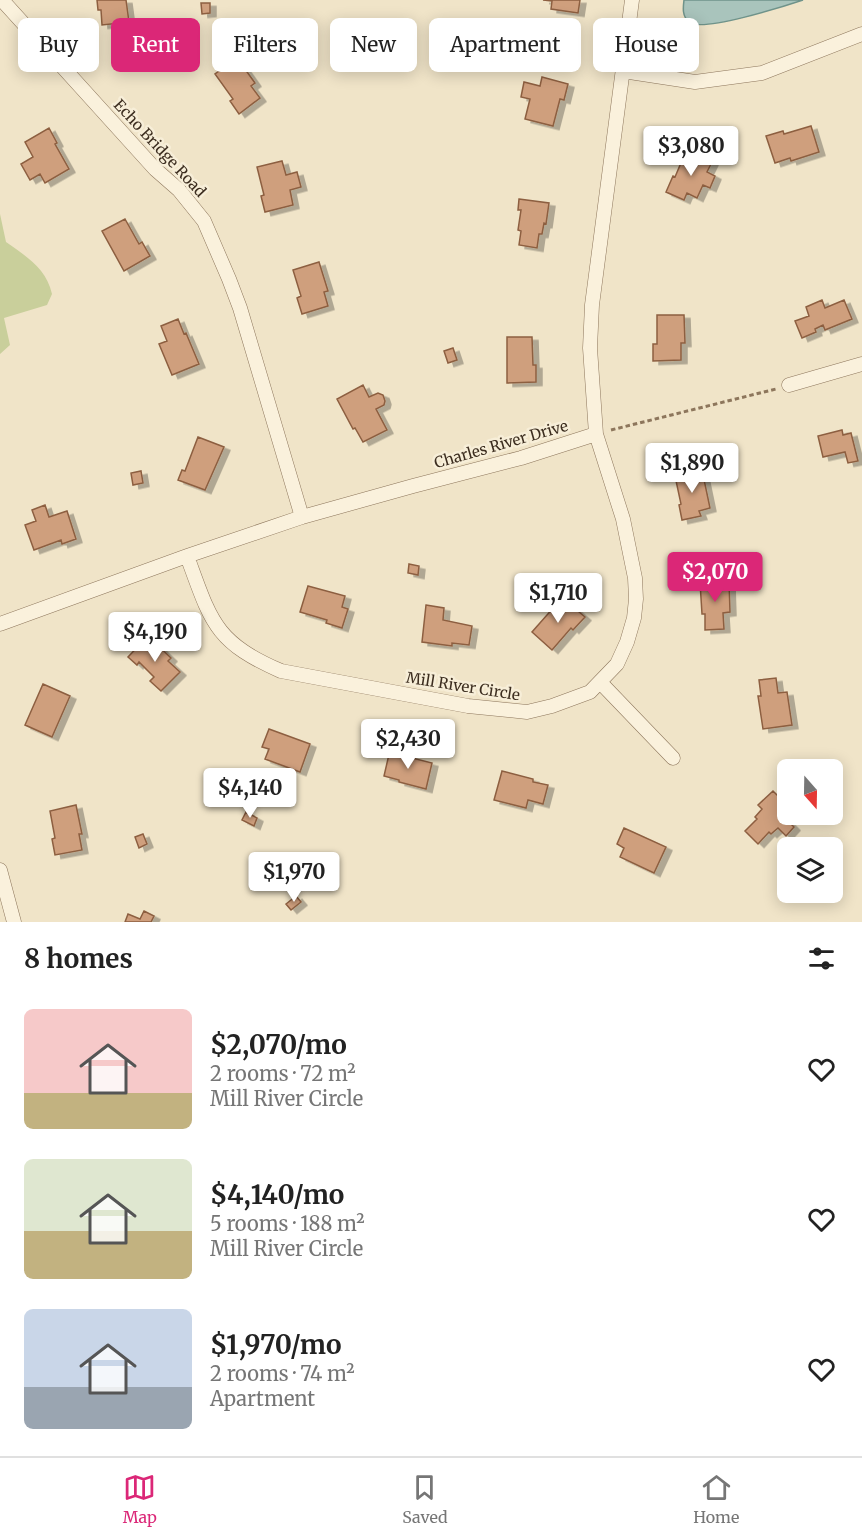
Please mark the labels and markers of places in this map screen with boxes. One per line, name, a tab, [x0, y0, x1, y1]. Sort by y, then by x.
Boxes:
pin: $3,080	[642, 126, 740, 177]
pin: $1,890	[643, 443, 741, 494]
pin: $2,070	[666, 552, 764, 603]
pin: $1,710	[509, 573, 607, 624]
pin: $4,190	[106, 612, 204, 663]
pin: $2,430	[359, 719, 457, 770]
pin: $4,140	[201, 768, 299, 819]
pin: $1,970	[245, 852, 343, 903]

